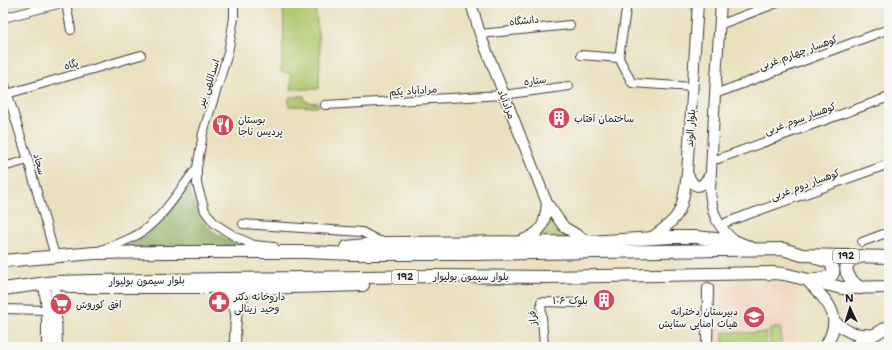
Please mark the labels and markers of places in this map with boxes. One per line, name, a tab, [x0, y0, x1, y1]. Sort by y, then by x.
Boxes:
building icon: ساختمان آفتاب	[546, 105, 572, 131]
restaurant icon: بوستان پردیس ناجا	[210, 112, 236, 138]
place label: ساختمان آفتاب	[574, 112, 634, 125]
place label: بوستان پردیس ناجا	[238, 113, 283, 138]
building icon: بلوک ۱۰۶	[591, 287, 617, 313]
pharmacy icon: داروخانه دکتر وحید زینالی	[206, 289, 232, 315]
place label: داروخانه دکتر وحید زینالی	[233, 290, 286, 316]
supermarket icon: افق کوروش	[48, 291, 74, 317]
place label: بلوک ۱۰۶	[552, 294, 588, 308]
place label: افق کوروش	[76, 298, 121, 311]
school or university icon: دبیرستان دخترانه هیات امنایی ستایش	[741, 304, 767, 330]
place label: دبیرستان دخترانه هیات امنایی ستایش	[658, 305, 738, 331]

